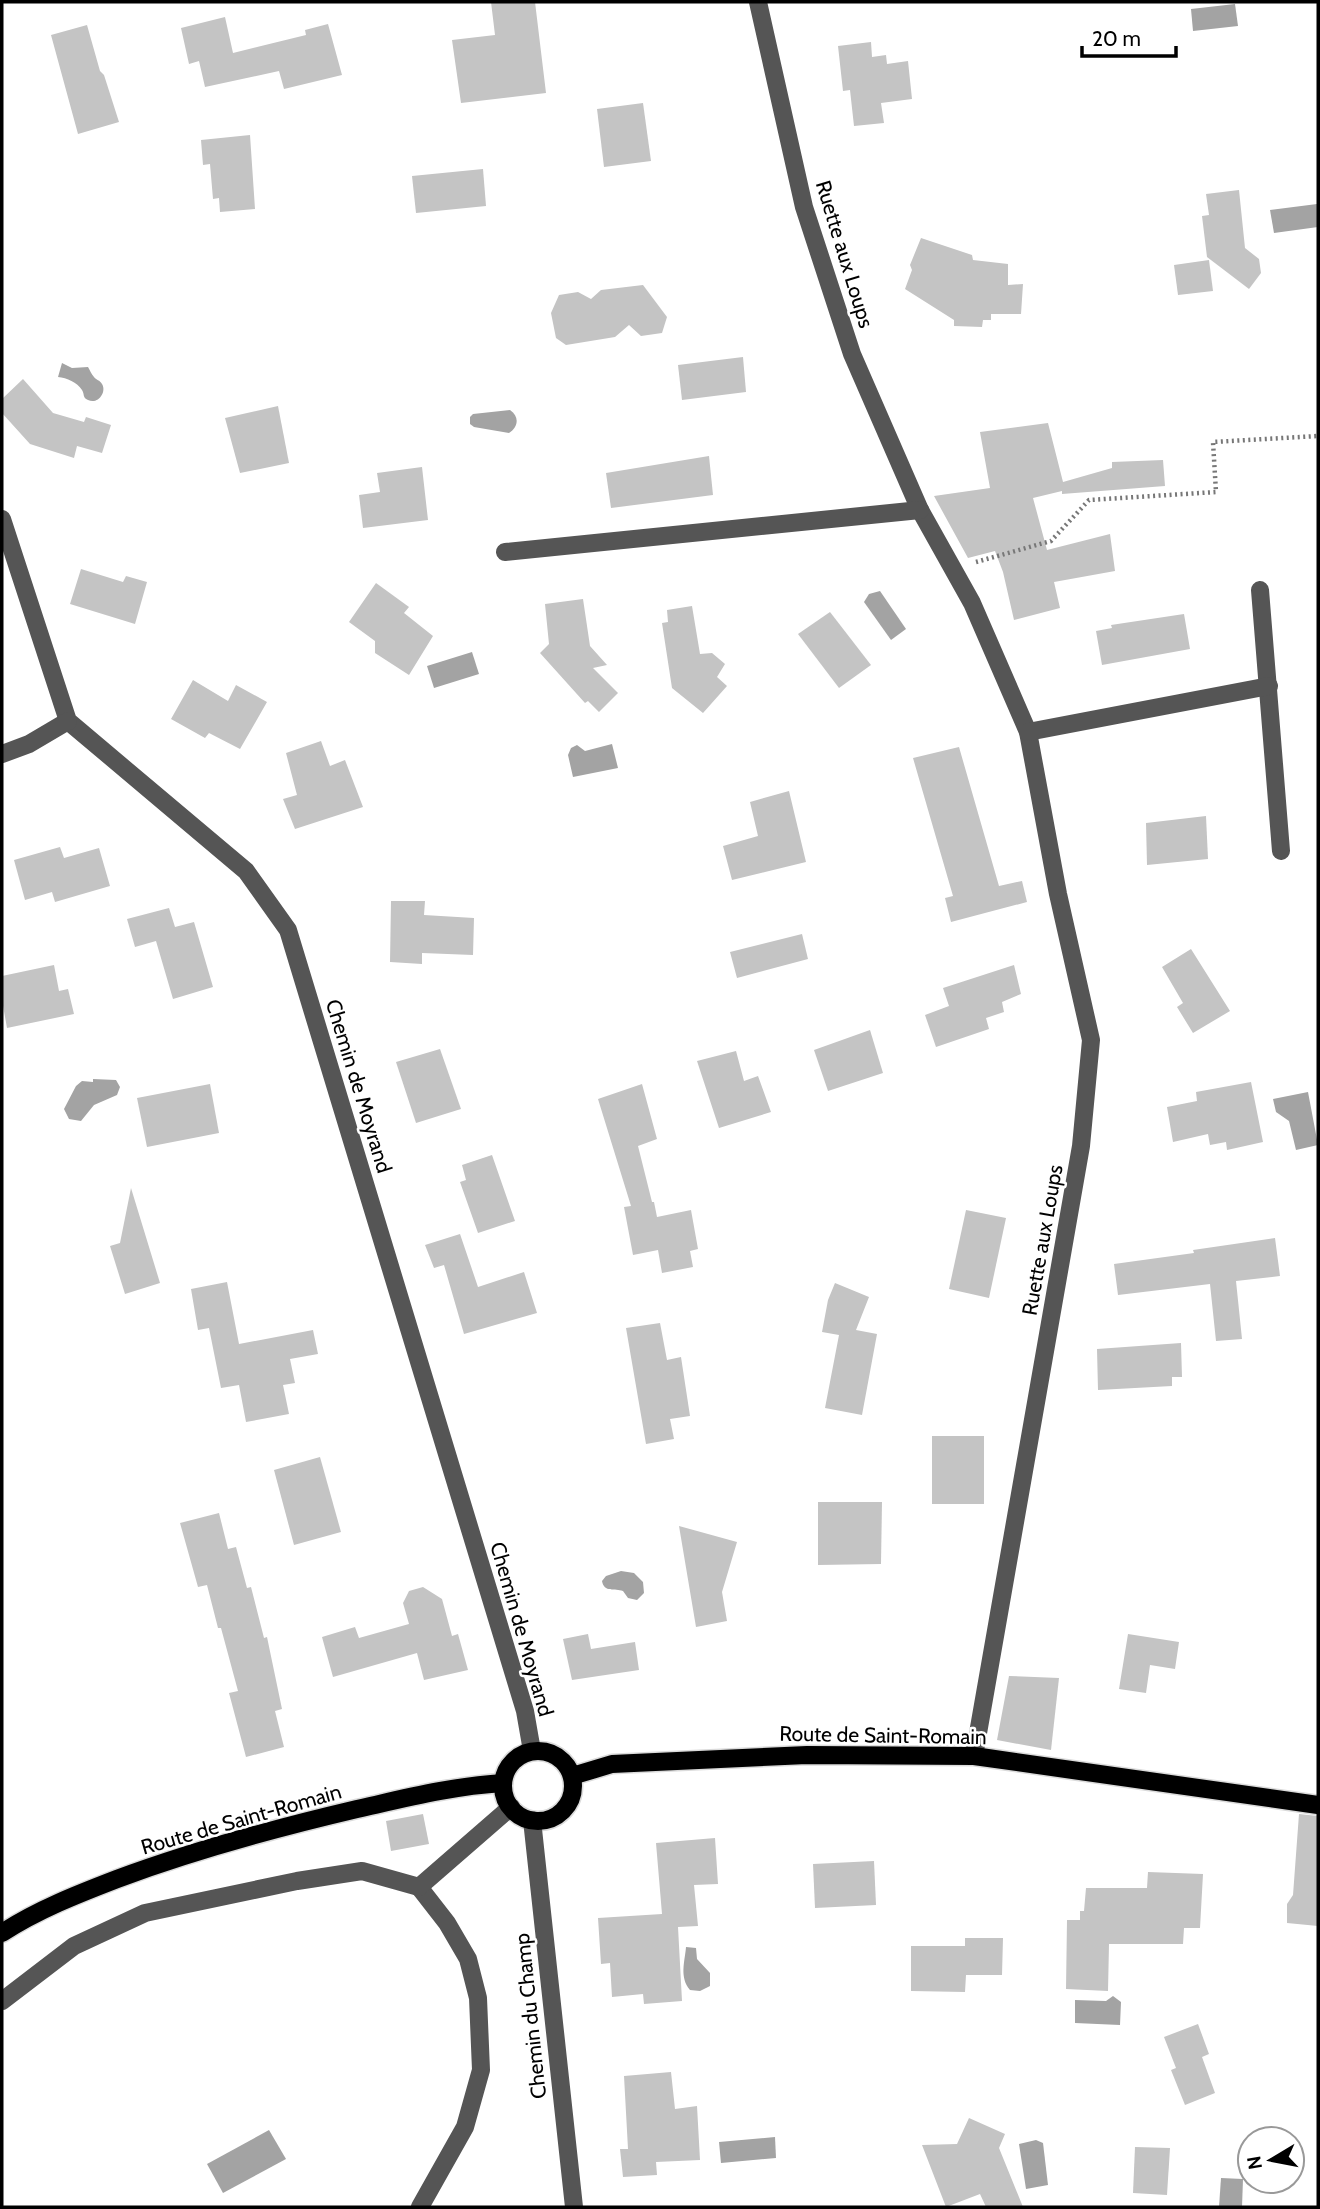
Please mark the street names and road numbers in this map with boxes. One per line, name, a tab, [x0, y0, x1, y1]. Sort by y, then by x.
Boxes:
street label: Ruette aux Loups	[811, 177, 879, 331]
street label: Chemin de Moyrand	[321, 996, 397, 1176]
street label: Ruette aux Loups	[1016, 1162, 1068, 1317]
street label: Chemin de Moyrand	[485, 1539, 559, 1719]
street label: Route de Saint-Romain	[779, 1721, 987, 1749]
street label: Route de Saint-Romain	[138, 1778, 344, 1860]
street label: Chemin du Champ	[509, 1932, 551, 2100]

